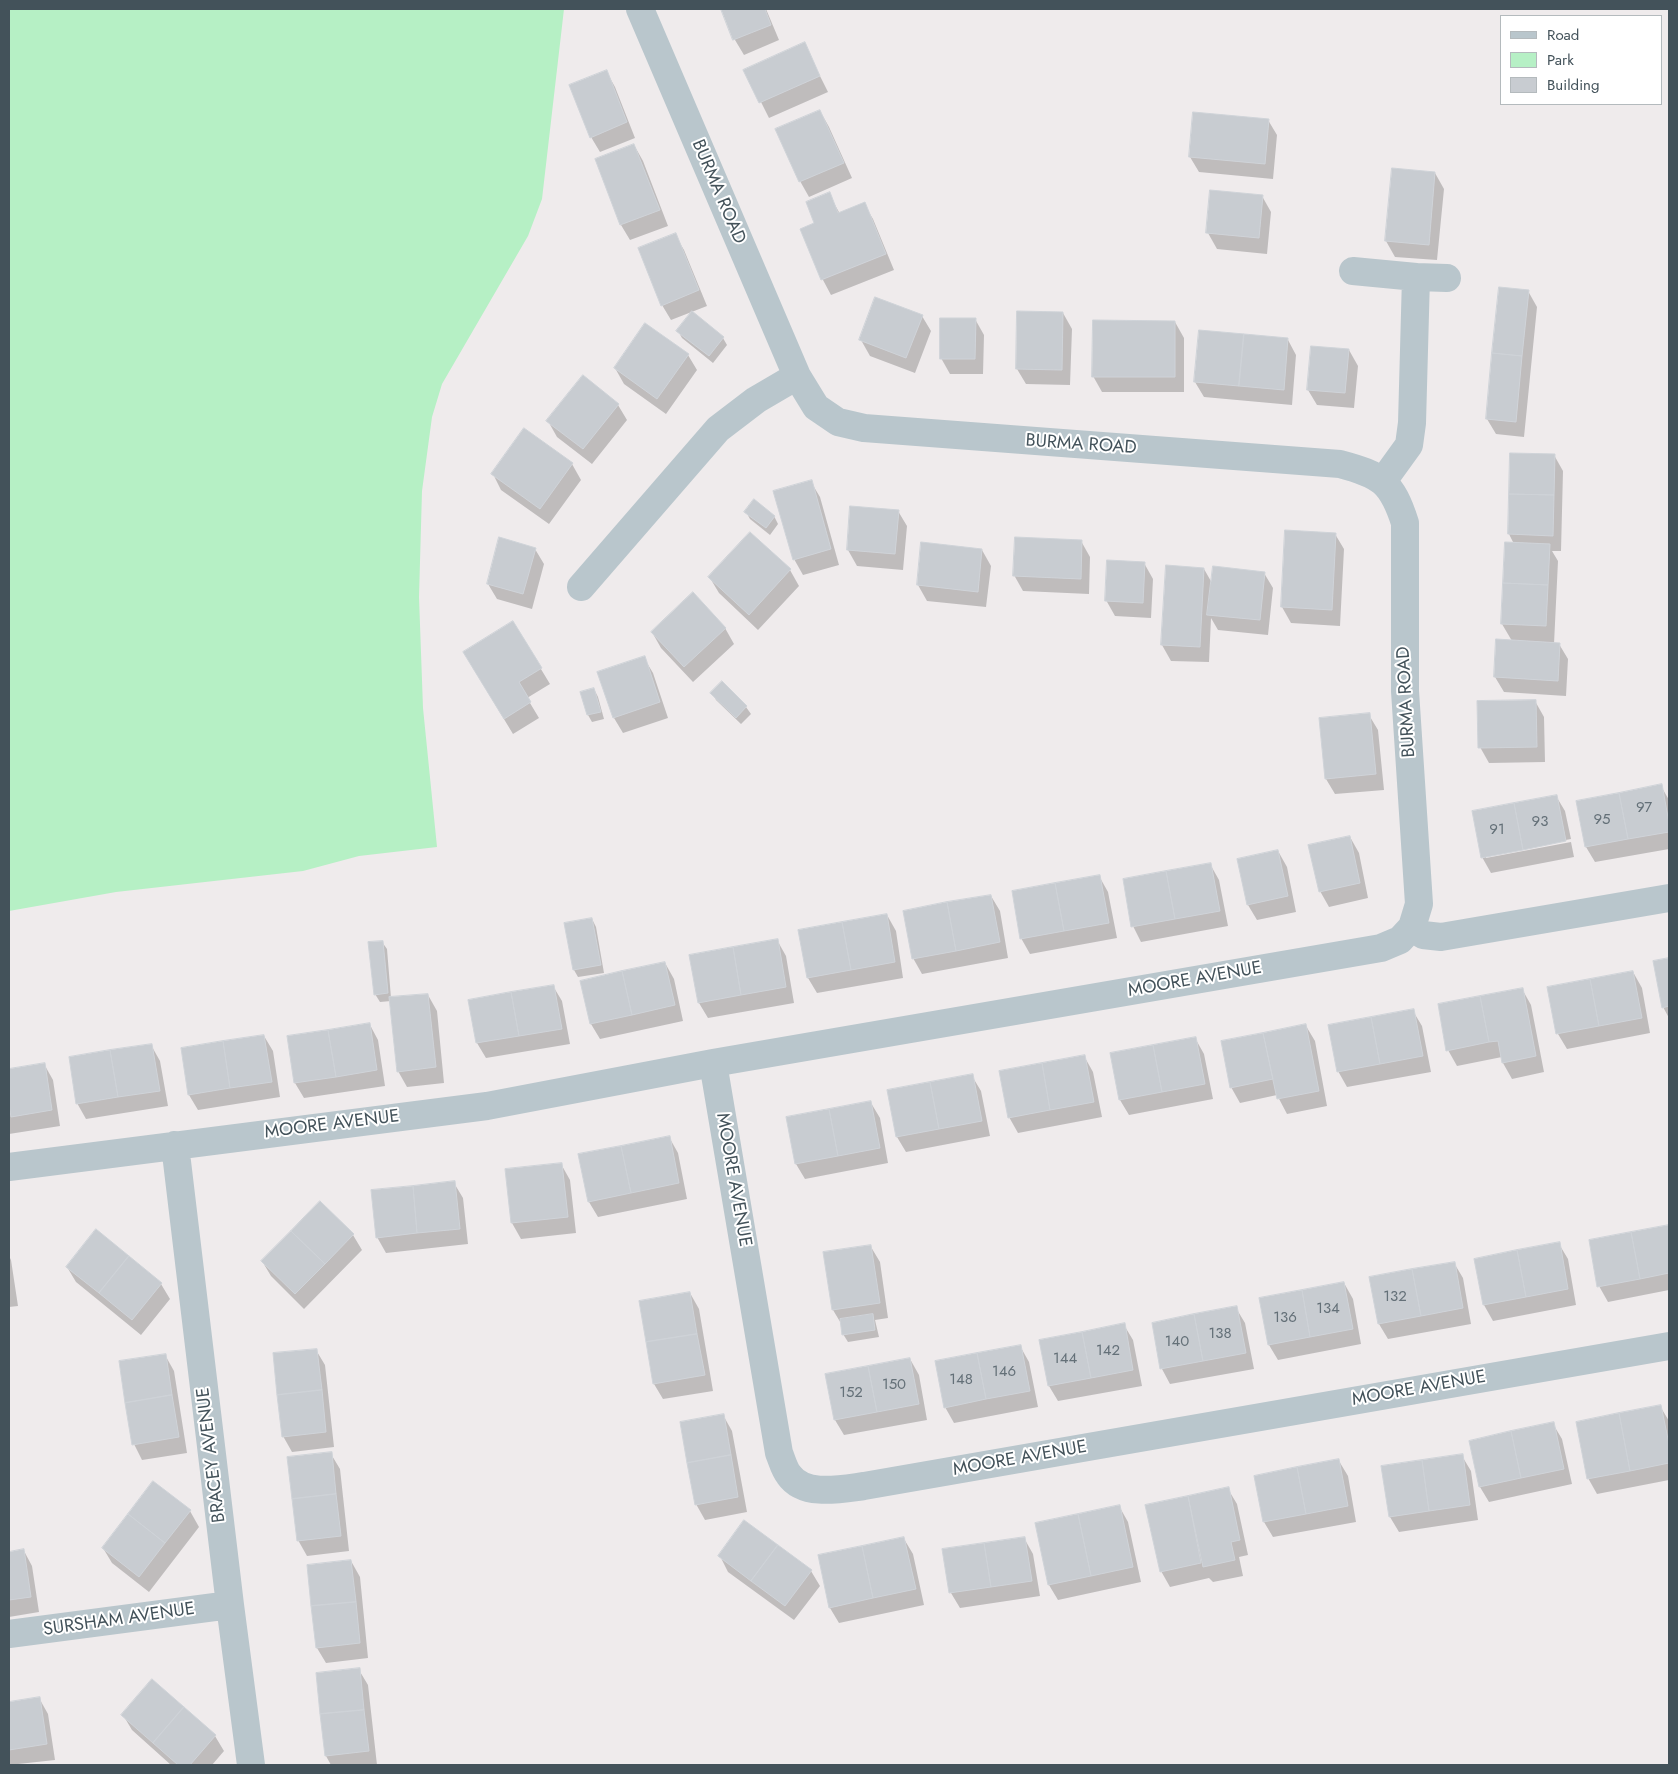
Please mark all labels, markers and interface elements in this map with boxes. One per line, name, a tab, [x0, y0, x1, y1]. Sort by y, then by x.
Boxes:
legend	[1500, 15, 1663, 105]
text: Road	[1547, 24, 1579, 46]
text: Park	[1547, 49, 1574, 71]
text: Building	[1547, 74, 1599, 96]
street label: BURMA ROAD	[686, 137, 750, 247]
street label: BURMA ROAD	[1025, 430, 1137, 460]
street label: BURMA ROAD	[1393, 646, 1421, 758]
house number: 97	[1636, 799, 1652, 817]
house number: 95	[1593, 811, 1611, 829]
house number: 93	[1532, 813, 1548, 831]
house number: 91	[1489, 821, 1505, 839]
street label: MOORE AVENUE	[1126, 958, 1264, 1002]
street label: MOORE AVENUE	[263, 1106, 401, 1144]
street label: MOORE AVENUE	[711, 1111, 755, 1249]
house number: 132	[1383, 1288, 1407, 1306]
house number: 134	[1316, 1300, 1340, 1318]
house number: 136	[1273, 1309, 1297, 1327]
house number: 138	[1208, 1325, 1232, 1343]
house number: 140	[1165, 1333, 1189, 1351]
house number: 142	[1096, 1342, 1120, 1360]
house number: 144	[1053, 1350, 1077, 1368]
house number: 146	[992, 1363, 1016, 1381]
street label: MOORE AVENUE	[1350, 1367, 1488, 1411]
house number: 148	[949, 1371, 973, 1389]
house number: 150	[882, 1376, 906, 1394]
house number: 152	[839, 1384, 863, 1402]
street label: BRACEY AVENUE	[193, 1386, 231, 1524]
street label: MOORE AVENUE	[951, 1437, 1089, 1481]
street label: SURSHAM AVENUE	[42, 1599, 196, 1641]

